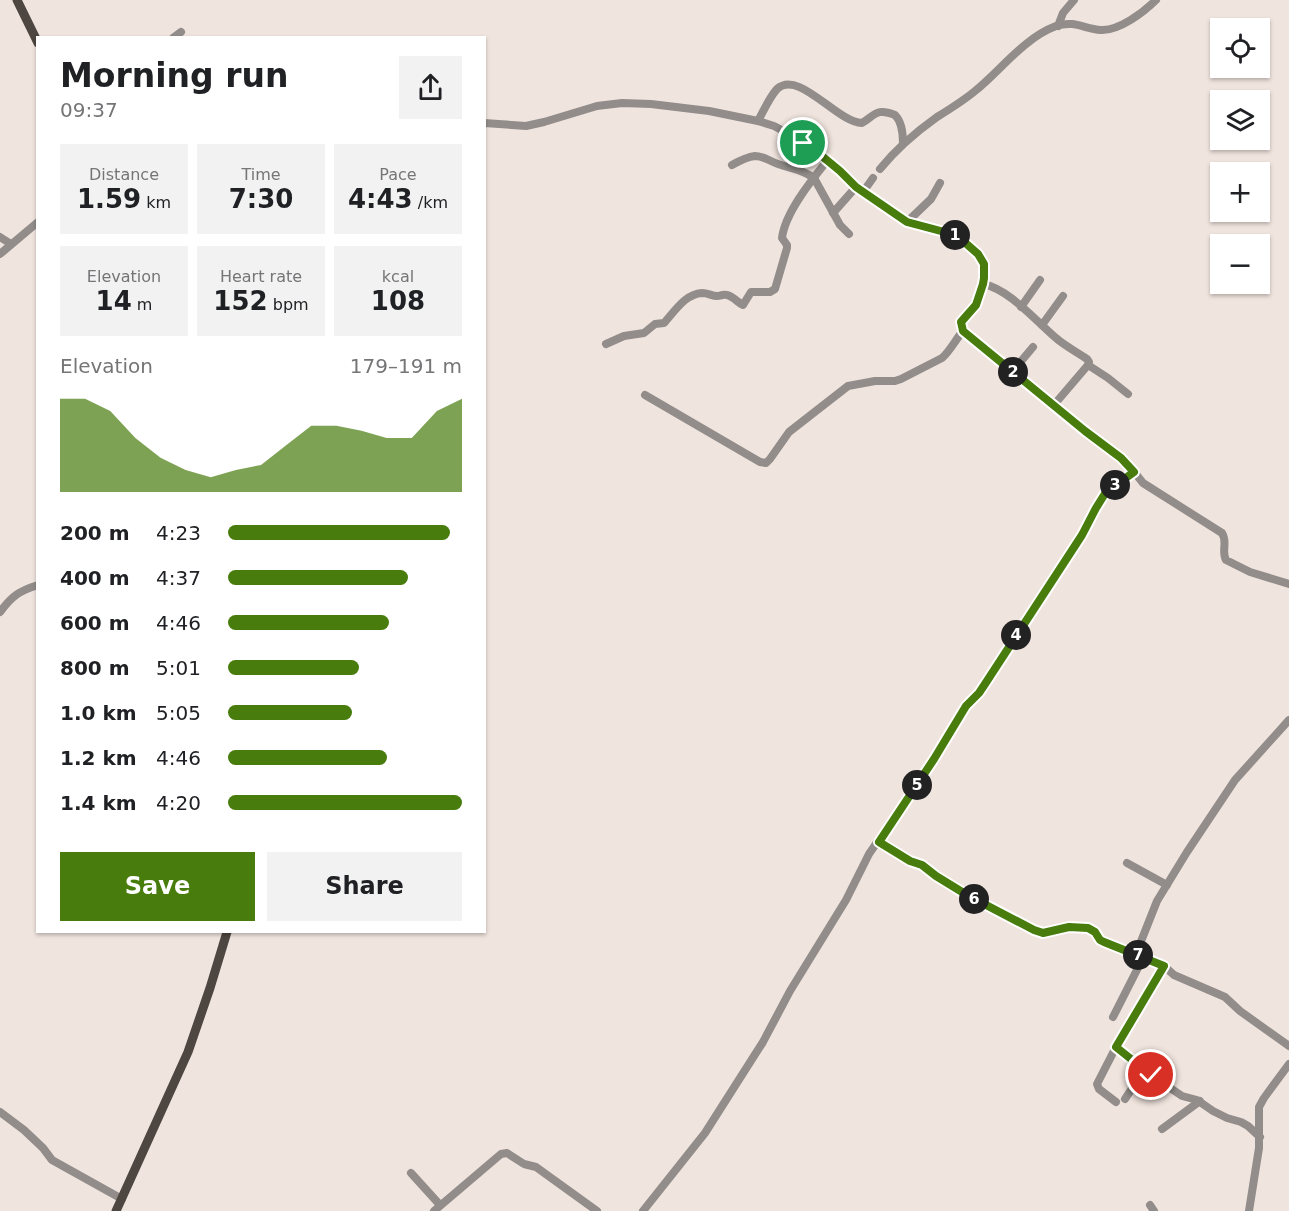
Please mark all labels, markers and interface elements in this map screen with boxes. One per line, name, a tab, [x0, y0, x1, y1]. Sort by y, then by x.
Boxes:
map controls	[1210, 18, 1270, 294]
button: locate	[1210, 18, 1270, 78]
text: Morning run	[60, 56, 288, 95]
button: share	[399, 56, 462, 119]
button: layers	[1210, 90, 1270, 150]
text: 09:37	[60, 98, 118, 122]
pin	[777, 117, 828, 168]
icon: arrive	[786, 126, 819, 159]
button: +	[1210, 162, 1270, 222]
text: Distance	[89, 165, 159, 184]
text: Time	[241, 165, 281, 184]
text: Pace	[379, 165, 417, 184]
text: 1.59	[77, 184, 141, 214]
text: 7:30	[229, 184, 293, 214]
text: 4:43	[348, 184, 413, 214]
text: km	[141, 193, 171, 212]
text: /km	[413, 193, 448, 212]
pin: 1	[940, 220, 970, 250]
text: 1	[949, 225, 961, 244]
button: −	[1210, 234, 1270, 294]
text: Elevation	[87, 267, 161, 286]
text: Heart rate	[220, 267, 302, 286]
text: kcal	[382, 267, 414, 286]
text: 14	[96, 286, 132, 316]
text: 152	[213, 286, 268, 316]
text: 108	[371, 286, 425, 316]
text: m	[132, 295, 152, 314]
text: bpm	[268, 295, 309, 314]
text: Elevation	[60, 354, 153, 378]
text: 179–191 m	[350, 354, 462, 378]
pin: 2	[998, 357, 1028, 387]
text: 2	[1007, 362, 1019, 381]
pin: 3	[1100, 470, 1130, 500]
text: 3	[1109, 475, 1121, 494]
text: 200 m	[60, 521, 130, 545]
text: 4:23	[156, 521, 201, 545]
text: 400 m	[60, 566, 130, 590]
text: 4:37	[156, 566, 201, 590]
text: 600 m	[60, 611, 130, 635]
text: 4:46	[156, 611, 201, 635]
pin: 4	[1001, 620, 1031, 650]
text: 4	[1010, 625, 1022, 644]
text: 800 m	[60, 656, 130, 680]
text: 5:01	[156, 656, 201, 680]
text: 1.0 km	[60, 701, 137, 725]
text: 5:05	[156, 701, 201, 725]
text: 1.2 km	[60, 746, 137, 770]
text: 4:46	[156, 746, 201, 770]
pin: 5	[902, 770, 932, 800]
text: 5	[911, 775, 923, 794]
text: 1.4 km	[60, 791, 137, 815]
text: 4:20	[156, 791, 201, 815]
button: Save	[60, 852, 255, 921]
button: Share	[267, 852, 462, 921]
pin: 6	[959, 884, 989, 914]
text: 6	[968, 889, 980, 908]
pin: 7	[1123, 940, 1153, 970]
text: 7	[1132, 945, 1144, 964]
pin	[1125, 1049, 1176, 1100]
icon: check	[1134, 1058, 1167, 1091]

